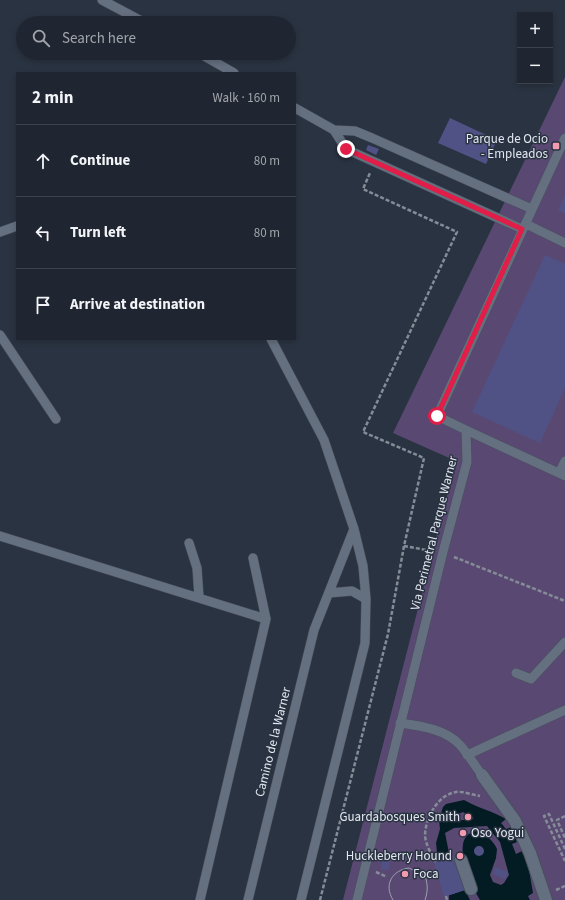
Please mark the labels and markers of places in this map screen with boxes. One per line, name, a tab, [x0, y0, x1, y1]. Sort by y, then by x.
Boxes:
place label: Parque de Ocio - Empleados	[466, 130, 549, 163]
marker: Parque de Ocio - Empleados	[551, 141, 561, 151]
place label: Guardabosques Smith	[339, 808, 460, 826]
marker: Guardabosques Smith	[463, 812, 473, 822]
place label: Oso Yogui	[471, 824, 524, 842]
marker: Oso Yogui	[458, 828, 468, 838]
place label: Huckleberry Hound	[346, 847, 452, 865]
marker: Huckleberry Hound	[455, 851, 465, 861]
place label: Foca	[413, 865, 439, 883]
marker: Foca	[400, 869, 410, 879]

